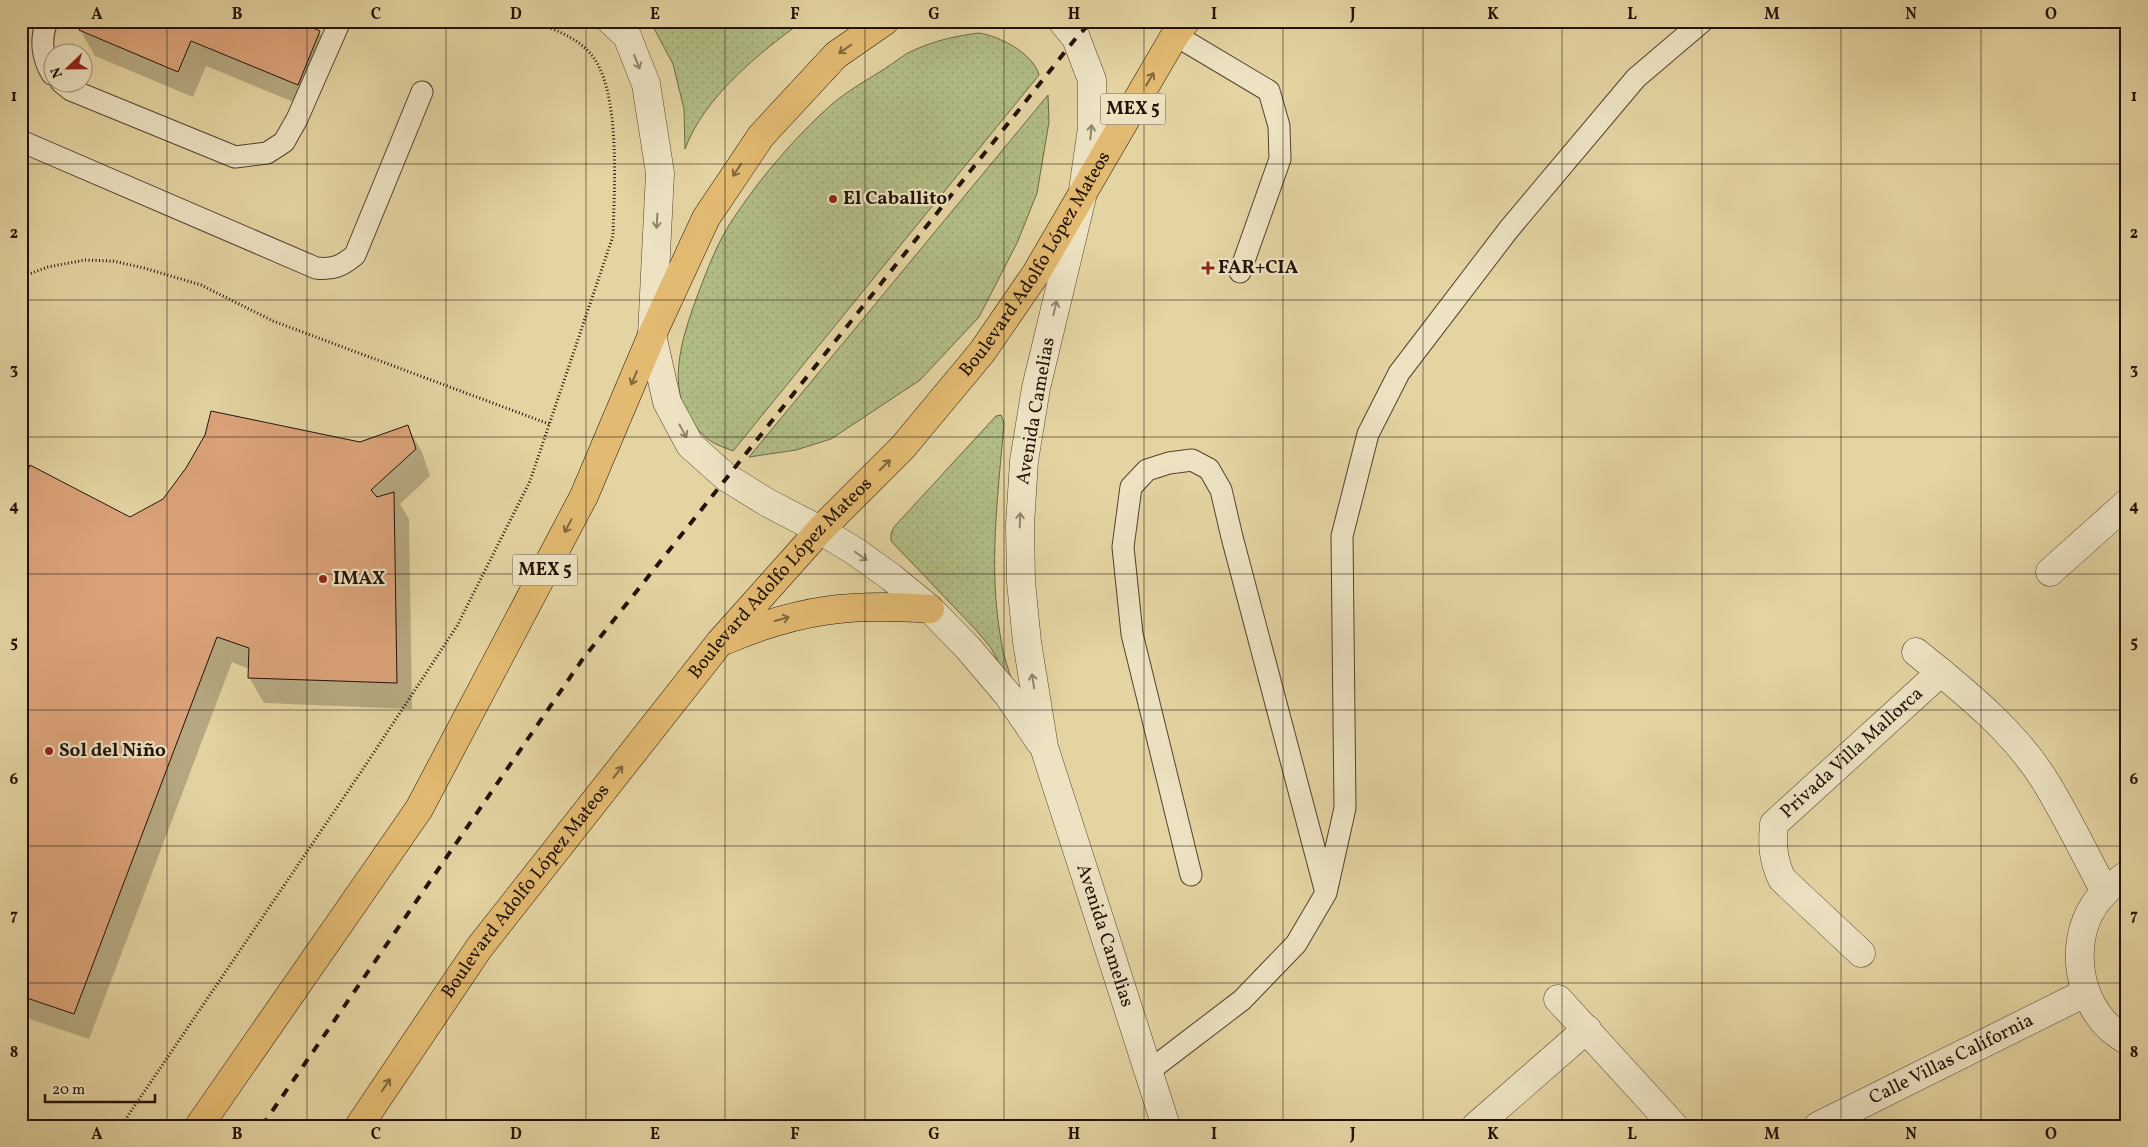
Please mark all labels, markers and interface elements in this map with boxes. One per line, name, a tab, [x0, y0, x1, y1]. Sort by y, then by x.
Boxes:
text: A	[91, 4, 103, 26]
text: B	[232, 4, 243, 26]
text: C	[371, 4, 381, 26]
text: D	[510, 4, 522, 26]
text: E	[650, 4, 660, 26]
text: F	[790, 4, 800, 26]
text: G	[928, 4, 940, 26]
text: H	[1068, 4, 1080, 26]
text: I	[1211, 4, 1217, 26]
text: J	[1349, 4, 1356, 26]
text: K	[1487, 4, 1499, 26]
text: L	[1627, 4, 1637, 26]
text: M	[1764, 4, 1780, 26]
text: N	[1905, 4, 1917, 26]
text: O	[2045, 4, 2057, 26]
north arrow	[42, 42, 92, 92]
one-way arrow	[838, 44, 852, 54]
one-way arrow	[633, 53, 642, 69]
text: N	[47, 64, 68, 81]
one-way arrow	[1145, 73, 1155, 87]
text: 1	[11, 86, 17, 108]
text: 1	[2131, 86, 2137, 108]
road number: MEX 5	[1100, 94, 1166, 125]
one-way arrow	[1086, 124, 1096, 140]
street label: Boulevard Adolfo López Mateos	[953, 147, 1117, 383]
one-way arrow	[732, 163, 742, 177]
place label: El Caballito	[843, 186, 947, 212]
marker: El Caballito	[827, 193, 839, 205]
one-way arrow	[653, 213, 662, 229]
text: 2	[10, 223, 18, 245]
text: 2	[2130, 223, 2138, 245]
place label: FAR+CIA	[1218, 255, 1299, 281]
marker: FAR+CIA	[1202, 262, 1214, 274]
one-way arrow	[1051, 301, 1060, 317]
street label: Avenida Camelias	[1010, 335, 1062, 487]
text: 3	[10, 359, 18, 381]
text: 3	[2130, 359, 2138, 381]
one-way arrow	[628, 370, 638, 385]
one-way arrow	[678, 423, 688, 437]
one-way arrow	[879, 459, 891, 471]
street label: Boulevard Adolfo López Mateos	[683, 472, 878, 685]
text: 4	[9, 496, 19, 518]
text: 4	[2129, 496, 2139, 518]
one-way arrow	[1016, 512, 1025, 528]
one-way arrow	[563, 519, 573, 534]
one-way arrow	[854, 551, 868, 561]
road number: MEX 5	[512, 554, 578, 586]
place label: IMAX	[333, 566, 385, 592]
marker: IMAX	[317, 573, 329, 585]
one-way arrow	[774, 614, 790, 623]
text: 5	[10, 632, 18, 654]
text: 5	[2130, 632, 2138, 654]
one-way arrow	[1028, 674, 1038, 690]
street label: Privada Villa Mallorca	[1775, 681, 1929, 825]
place label: Sol del Niño	[59, 738, 166, 764]
marker: Sol del Niño	[43, 745, 55, 757]
one-way arrow	[612, 766, 623, 779]
text: 6	[10, 769, 19, 791]
text: 6	[2130, 769, 2139, 791]
street label: Boulevard Adolfo López Mateos	[436, 779, 616, 1004]
street label: Avenida Camelias	[1069, 861, 1140, 1010]
text: 7	[10, 905, 18, 927]
text: 7	[2130, 905, 2138, 927]
street label: Calle Villas California	[1865, 1008, 2038, 1111]
text: 8	[10, 1042, 18, 1064]
text: 8	[2130, 1042, 2138, 1064]
scale bar	[45, 1072, 155, 1104]
one-way arrow	[381, 1079, 391, 1093]
text: 20 m	[52, 1080, 85, 1101]
text: A	[91, 1124, 103, 1146]
text: B	[232, 1124, 243, 1146]
text: C	[371, 1124, 381, 1146]
text: D	[510, 1124, 522, 1146]
text: E	[650, 1124, 660, 1146]
text: F	[790, 1124, 800, 1146]
text: G	[928, 1124, 940, 1146]
text: H	[1068, 1124, 1080, 1146]
text: I	[1211, 1124, 1217, 1146]
text: J	[1349, 1124, 1356, 1146]
text: K	[1487, 1124, 1499, 1146]
text: L	[1627, 1124, 1637, 1146]
text: M	[1764, 1124, 1780, 1146]
text: N	[1905, 1124, 1917, 1146]
text: O	[2045, 1124, 2057, 1146]

